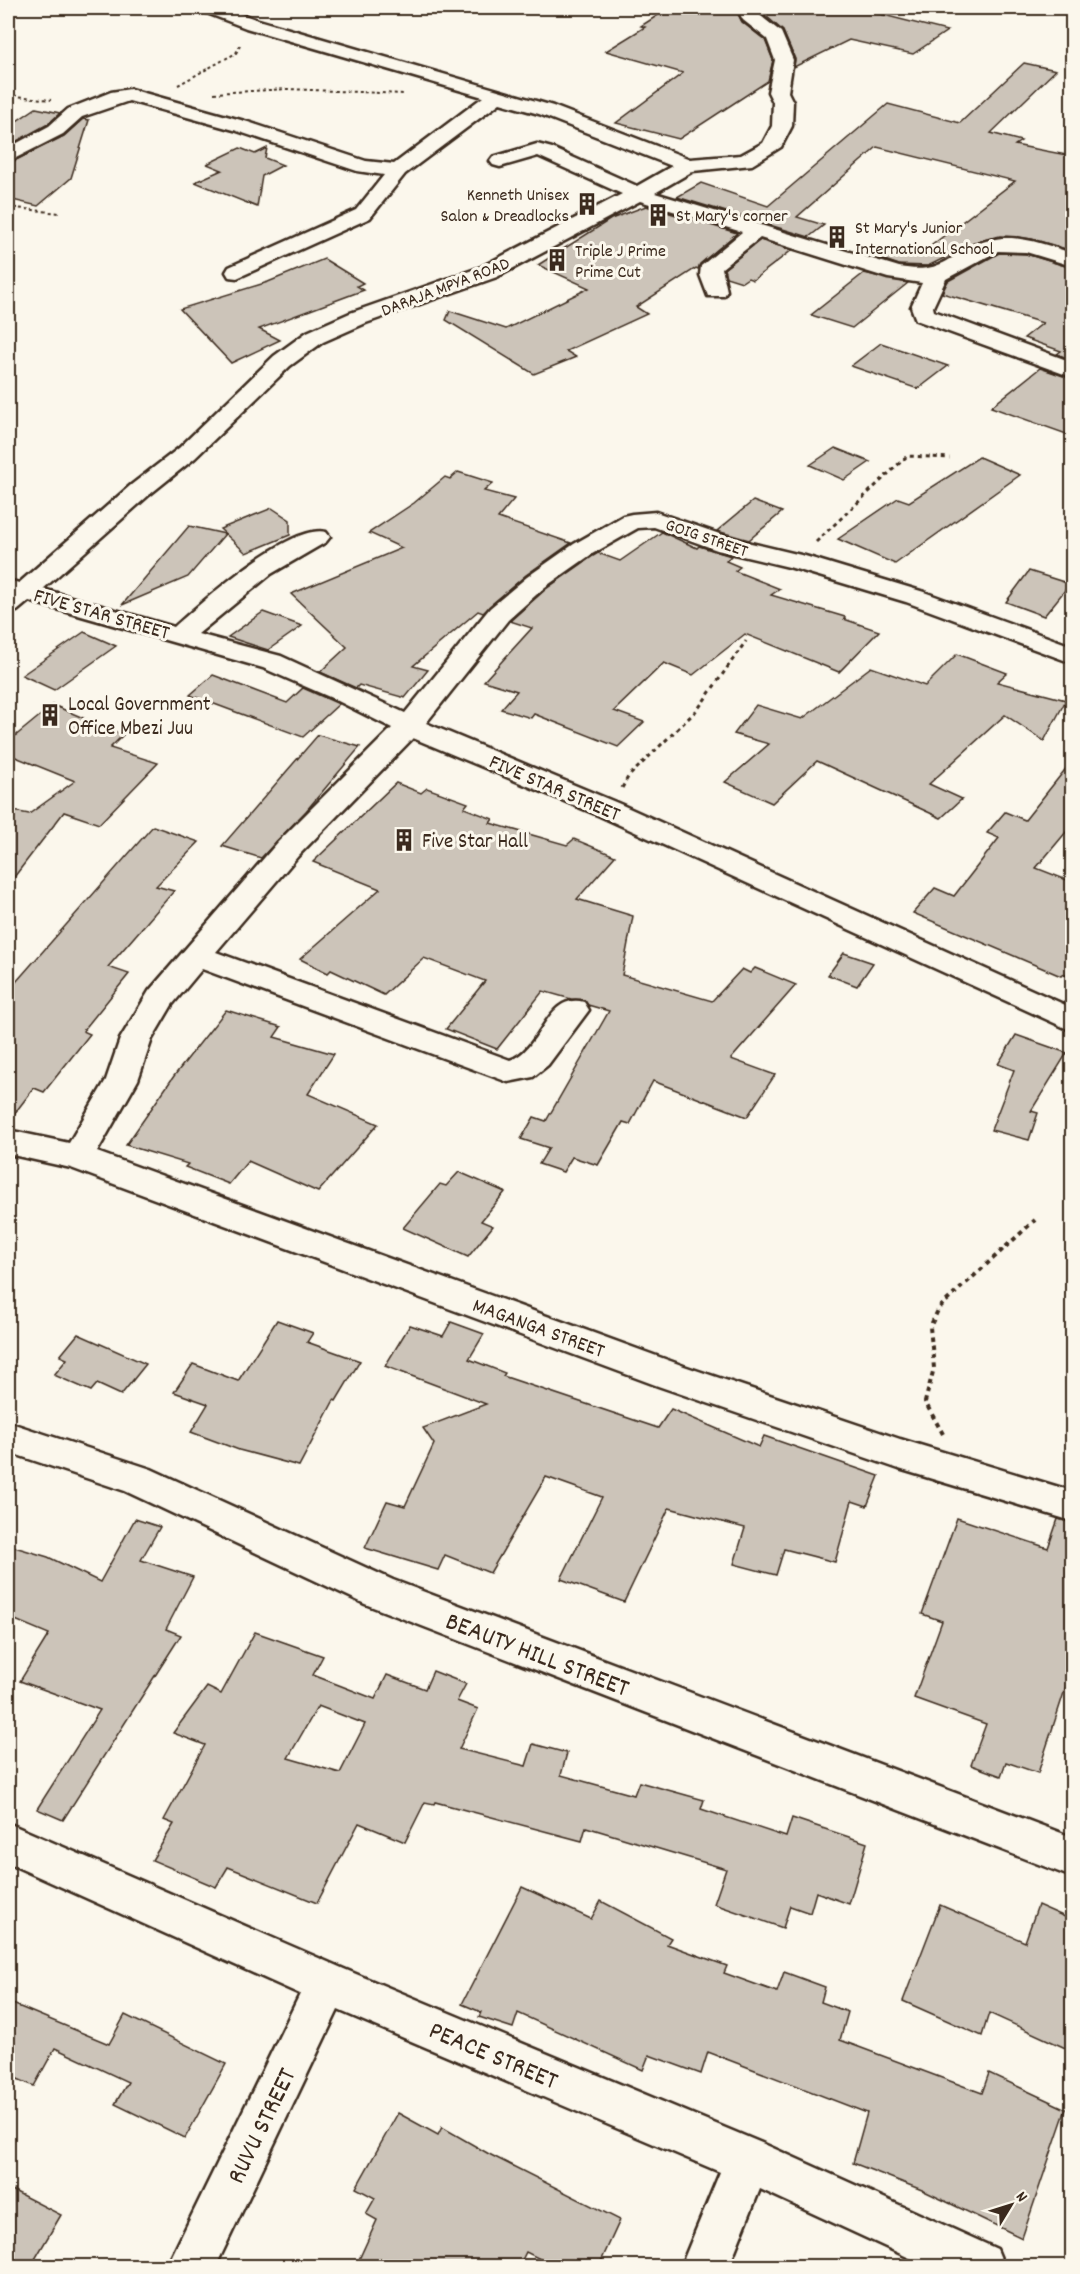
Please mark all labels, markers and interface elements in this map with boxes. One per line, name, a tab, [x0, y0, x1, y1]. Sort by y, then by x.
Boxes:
place label: Kenneth Unisex Salon & Dreadlocks	[441, 184, 569, 230]
building icon: Kenneth Unisex Salon & Dreadlocks	[574, 191, 600, 217]
building icon: St Mary's corner	[645, 202, 671, 228]
place label: St Mary's corner	[676, 205, 788, 230]
place label: St Mary's Junior International School	[855, 217, 994, 263]
building icon: St Mary's Junior International School	[824, 224, 850, 250]
place label: Triple J Prime Prime Cut	[575, 240, 666, 286]
building icon: Triple J Prime Prime Cut	[544, 247, 570, 273]
street label: DARAJA MPYA ROAD	[378, 252, 514, 324]
street label: GOIG STREET	[662, 514, 751, 565]
street label: FIVE STAR STREET	[30, 582, 173, 650]
place label: Local Government Office Mbezi Juu	[68, 691, 211, 745]
building icon: Local Government Office Mbezi Juu	[37, 702, 63, 728]
street label: FIVE STAR STREET	[484, 749, 625, 831]
building icon: Five Star Hall	[391, 827, 417, 853]
place label: Five Star Hall	[422, 828, 528, 858]
street label: MAGANGA STREET	[468, 1292, 609, 1368]
street label: BEAUTY HILL STREET	[440, 1604, 634, 1708]
street label: PEACE STREET	[422, 2013, 563, 2101]
street label: RUVU STREET	[219, 2062, 307, 2191]
north arrow	[981, 2175, 1041, 2235]
text: N	[1009, 2187, 1032, 2208]

